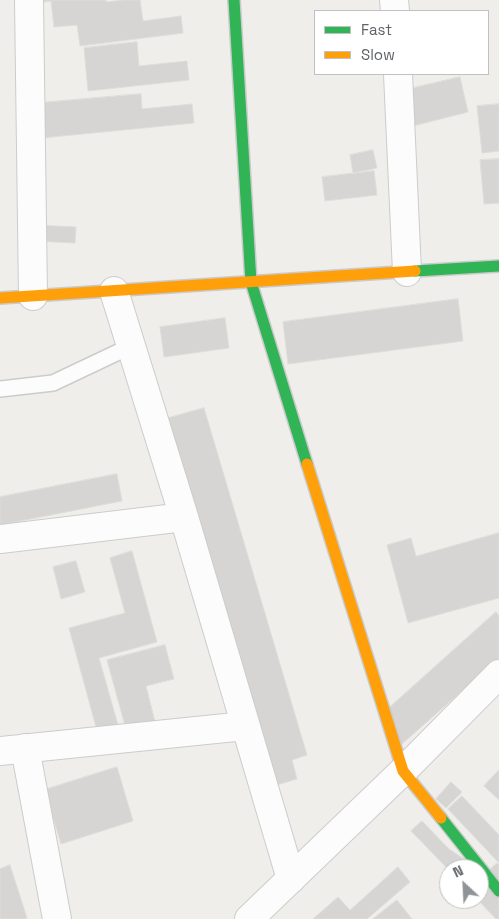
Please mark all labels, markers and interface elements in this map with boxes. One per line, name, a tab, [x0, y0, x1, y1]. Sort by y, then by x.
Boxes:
legend	[314, 10, 489, 75]
text: Fast	[361, 20, 392, 39]
text: Slow	[361, 45, 395, 64]
north arrow	[439, 859, 489, 909]
text: N	[450, 861, 466, 881]

